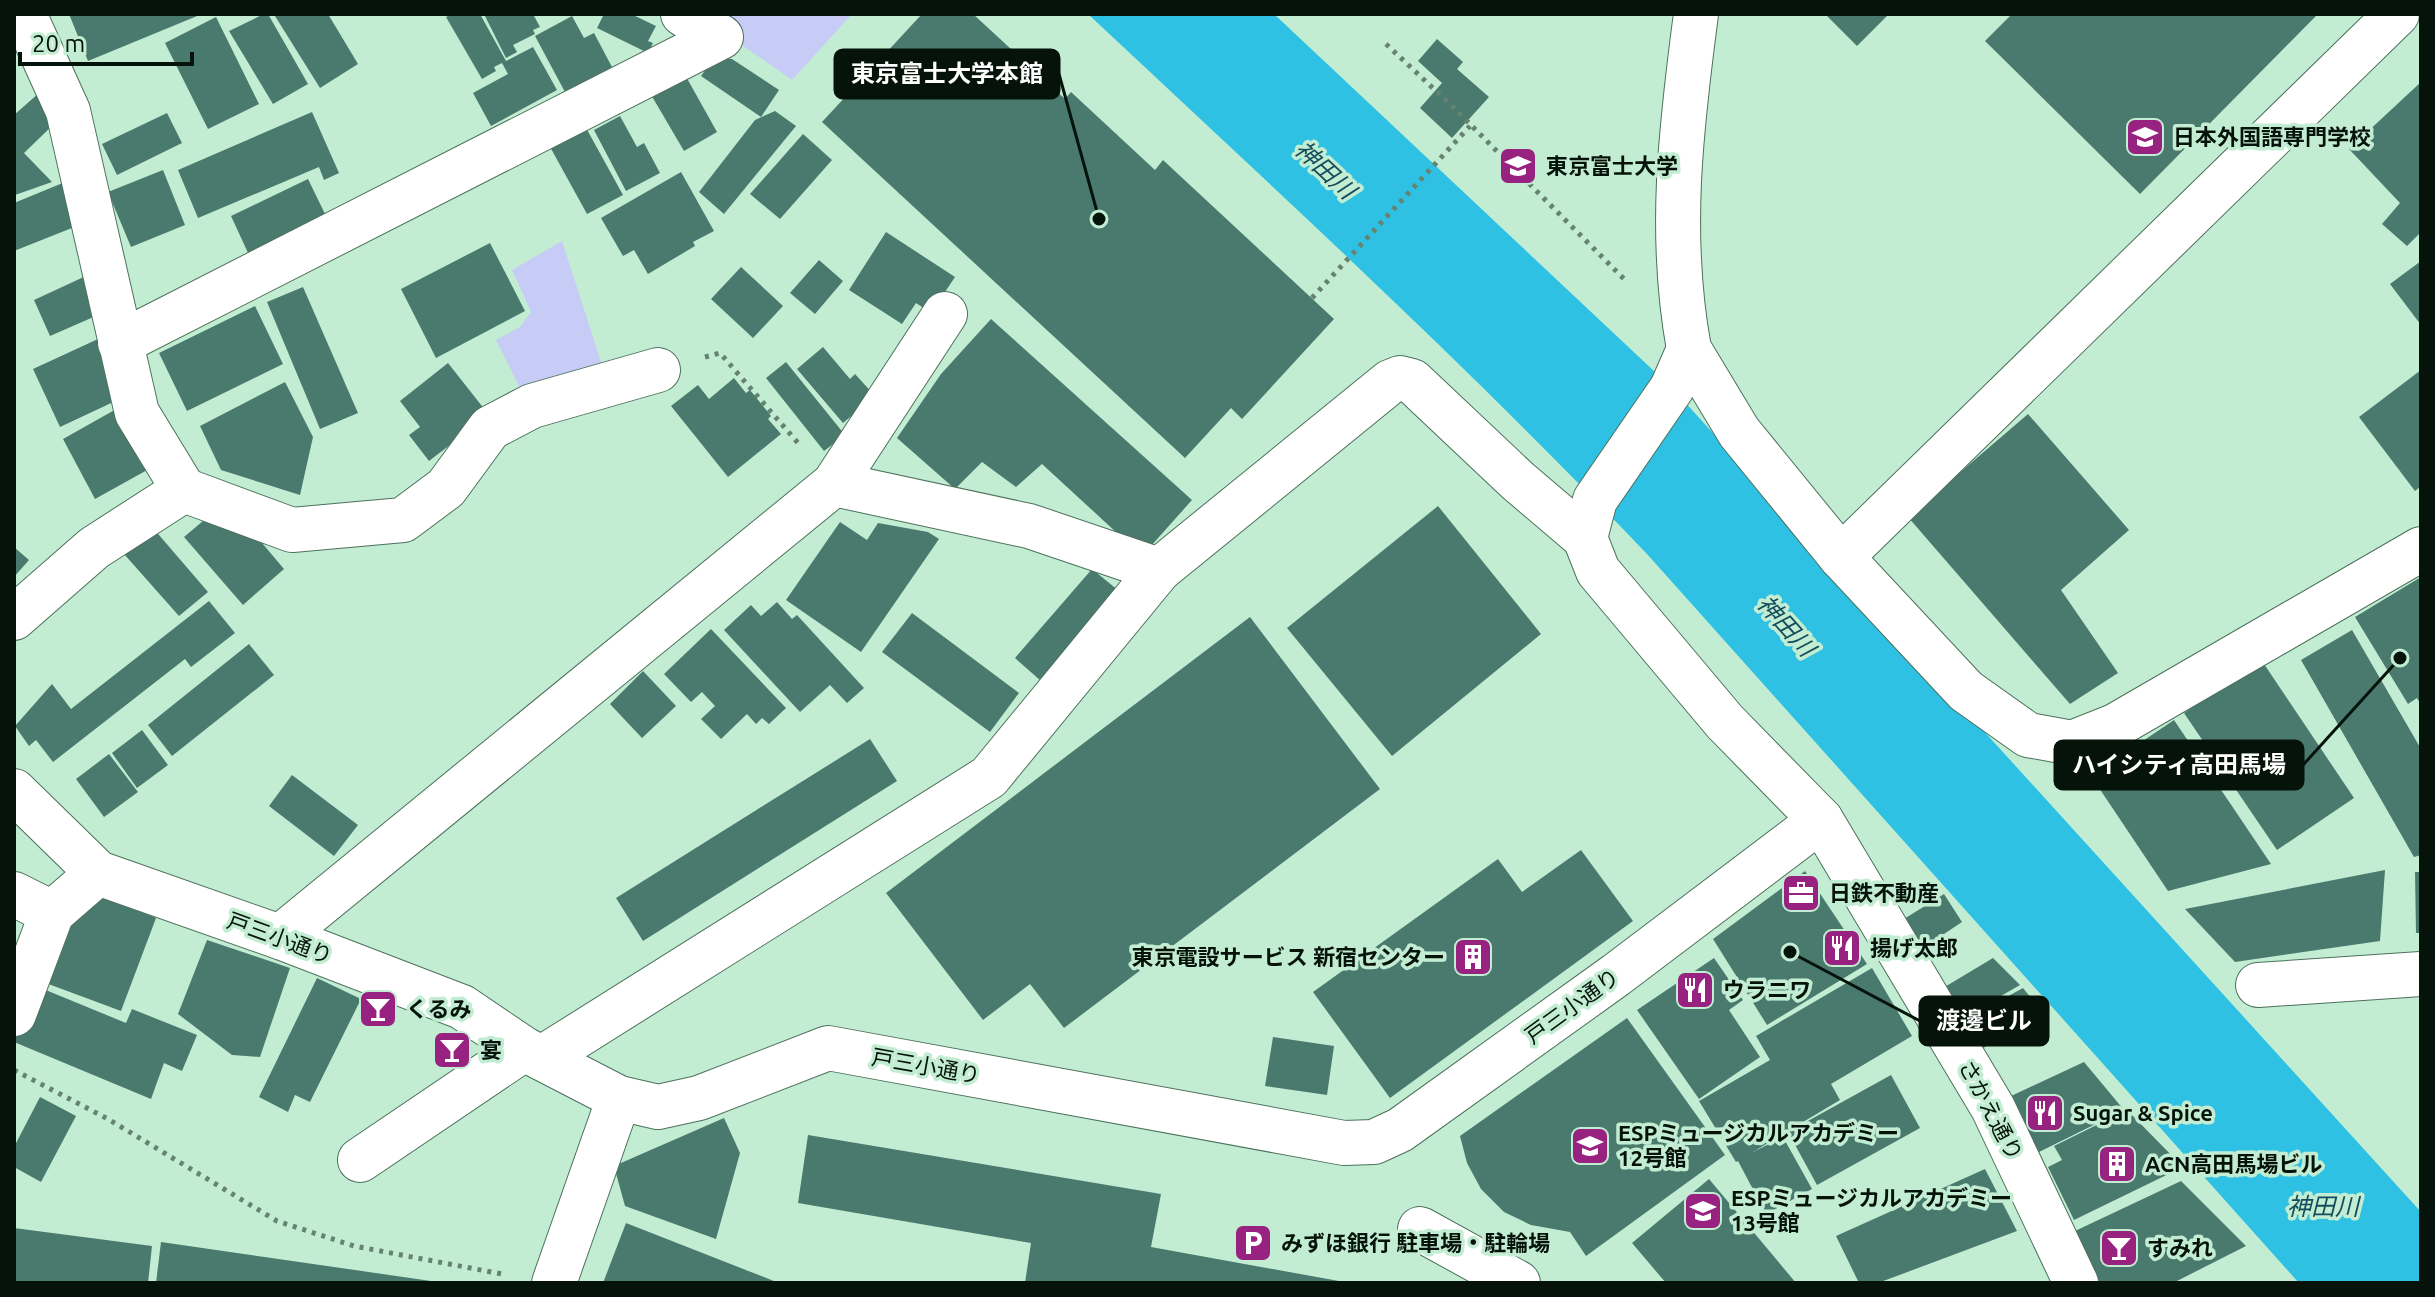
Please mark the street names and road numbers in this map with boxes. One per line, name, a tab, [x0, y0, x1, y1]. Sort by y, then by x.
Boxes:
street label: 戸三小通り	[224, 907, 336, 968]
street label: 戸三小通り	[1520, 963, 1624, 1048]
street label: 戸三小通り	[870, 1044, 982, 1087]
street label: さかえ通り	[1955, 1055, 2028, 1164]

